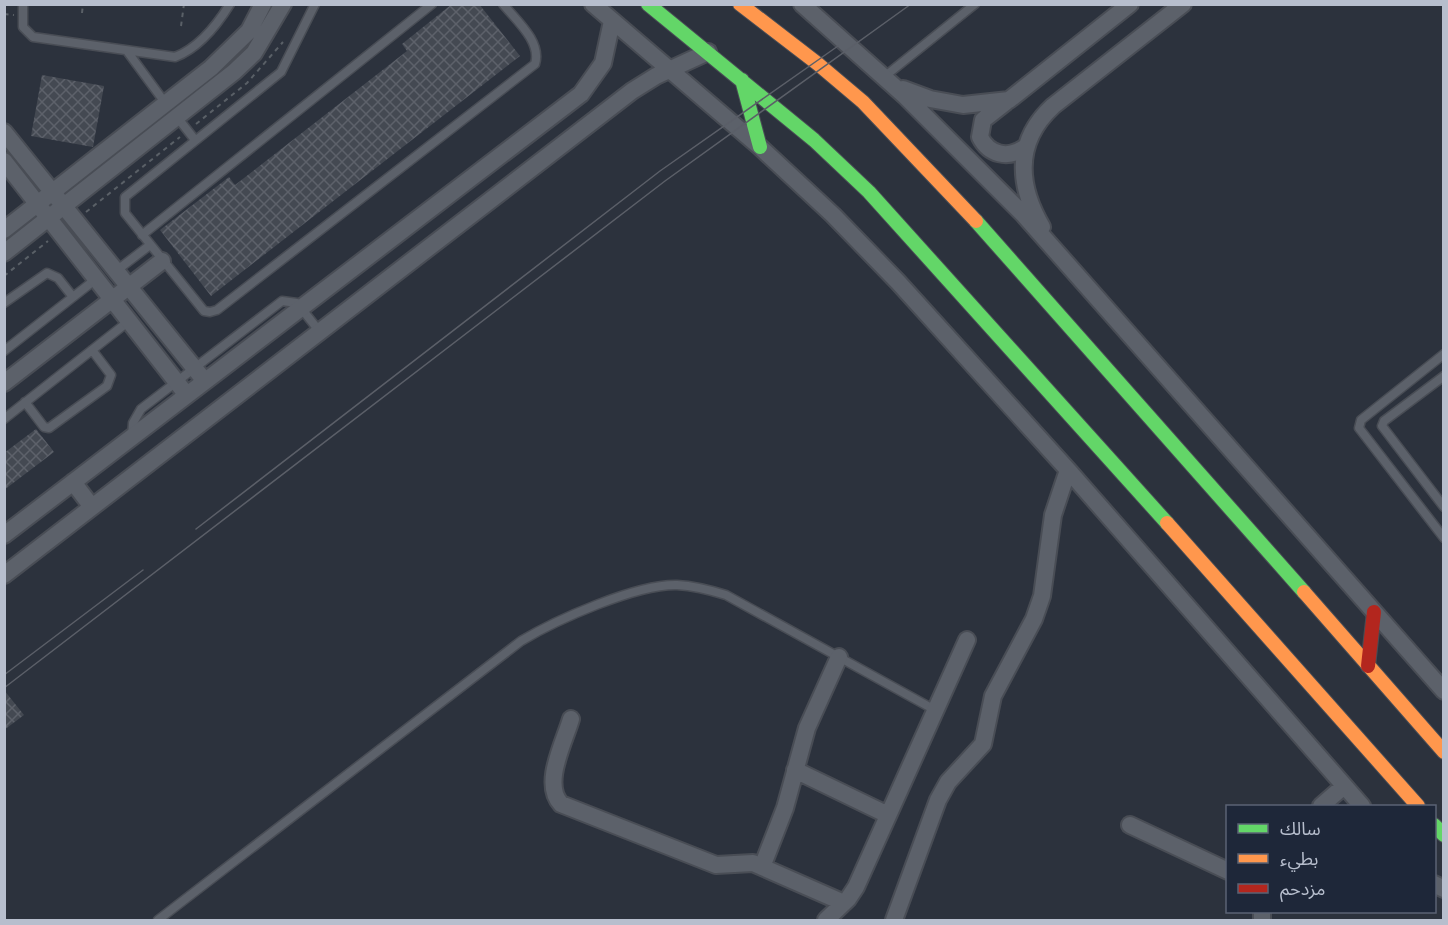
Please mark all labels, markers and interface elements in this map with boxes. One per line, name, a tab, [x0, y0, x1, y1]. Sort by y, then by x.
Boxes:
legend	[1226, 805, 1436, 913]
text: سالك	[1280, 817, 1321, 842]
text: بطيء	[1280, 847, 1318, 872]
text: مزدحم	[1280, 877, 1325, 902]

